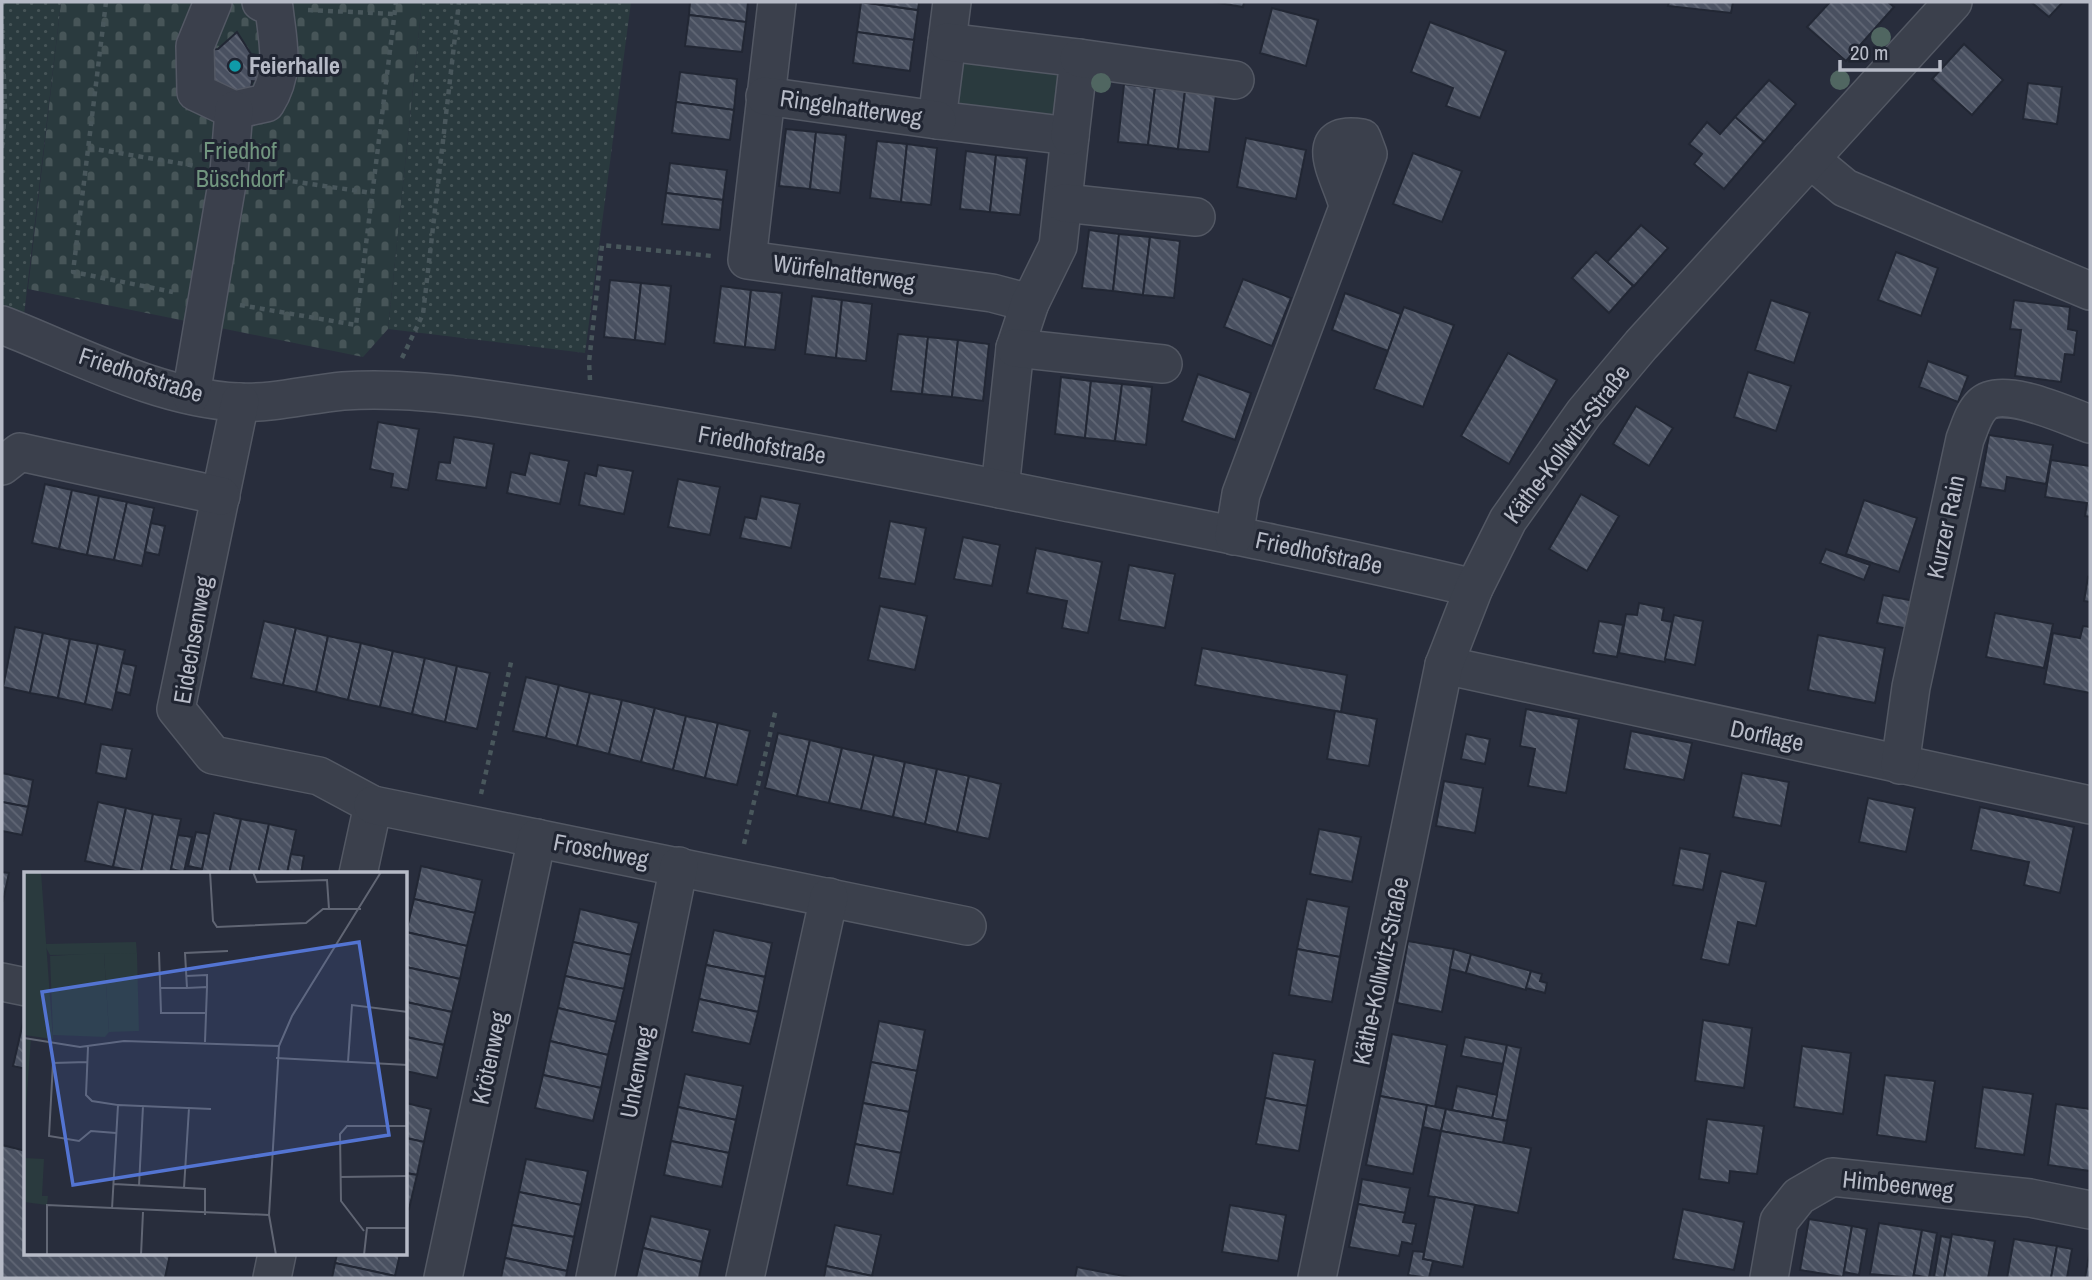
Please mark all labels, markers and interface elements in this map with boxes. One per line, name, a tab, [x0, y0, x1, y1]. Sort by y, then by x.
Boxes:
scale bar	[1840, 28, 1940, 72]
text: 20 m	[1850, 38, 1888, 67]
place label: Feierhalle	[249, 49, 340, 81]
marker: Feierhalle	[227, 58, 243, 74]
street label: Ringelnatterweg	[778, 81, 924, 133]
park label: Friedhof Büschdorf	[196, 134, 285, 194]
street label: Würfelnatterweg	[771, 246, 917, 298]
street label: Friedhofstraße	[75, 339, 208, 409]
street label: Käthe-Kollwitz-Straße	[1496, 357, 1637, 529]
street label: Friedhofstraße	[696, 417, 829, 471]
street label: Kurzer Rain	[1918, 472, 1972, 581]
street label: Friedhofstraße	[1253, 523, 1386, 581]
street label: Eidechsenweg	[165, 573, 219, 706]
street label: Dorflage	[1727, 712, 1807, 758]
street label: Froschweg	[551, 825, 652, 875]
inset map	[24, 872, 408, 1256]
street label: Käthe-Kollwitz-Straße	[1344, 874, 1416, 1068]
street label: Krötenweg	[464, 1008, 514, 1107]
street label: Unkenweg	[611, 1023, 661, 1121]
street label: Himbeerweg	[1841, 1162, 1955, 1206]

